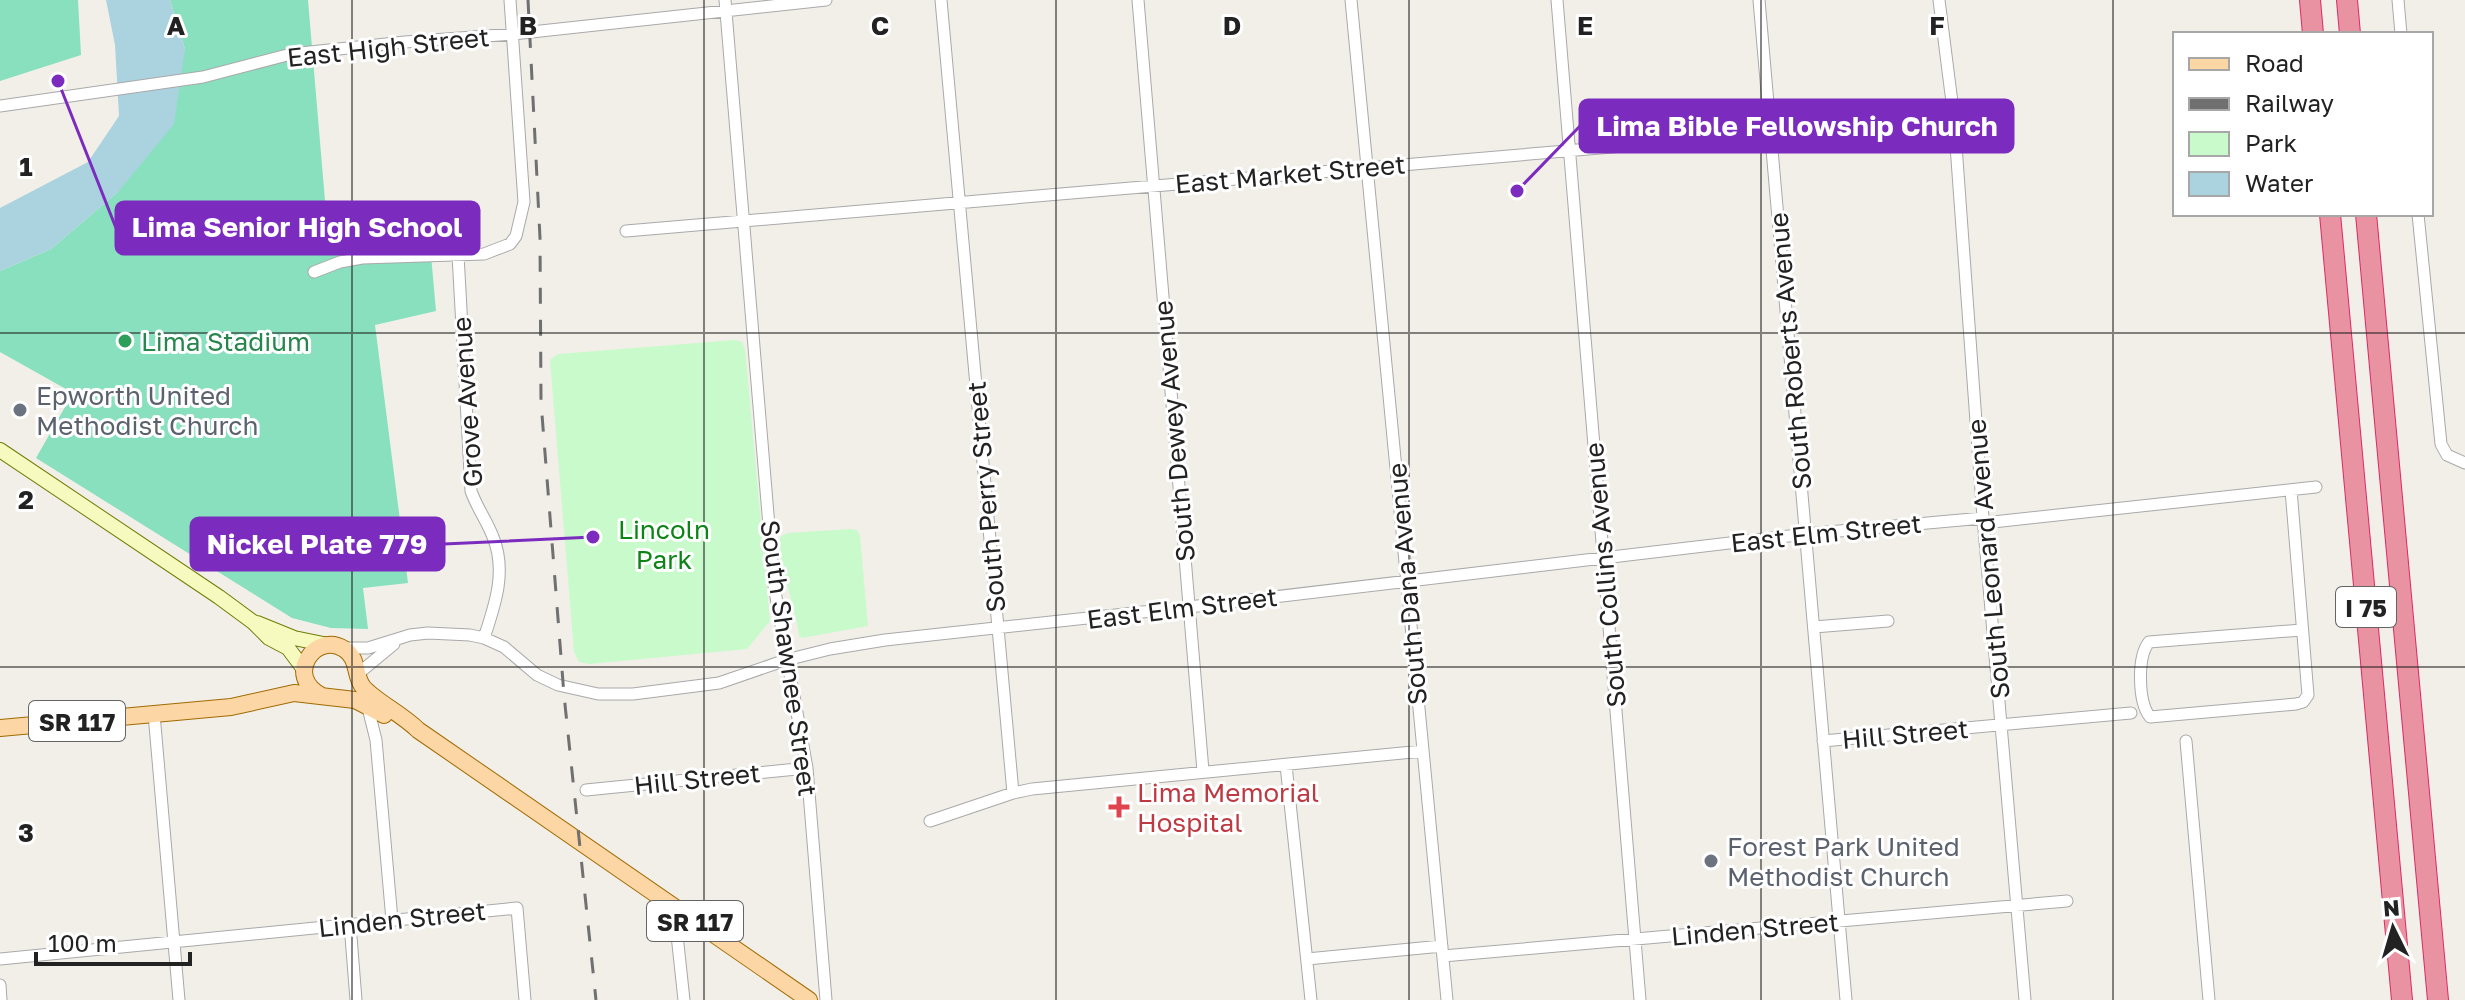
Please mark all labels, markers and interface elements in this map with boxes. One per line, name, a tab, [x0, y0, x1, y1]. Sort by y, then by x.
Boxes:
text: A	[167, 10, 186, 41]
text: B	[519, 10, 537, 41]
text: C	[871, 10, 889, 41]
text: D	[1223, 10, 1241, 41]
text: E	[1577, 10, 1593, 41]
text: F	[1929, 10, 1945, 41]
street label: East High Street	[285, 21, 491, 73]
legend	[2173, 32, 2433, 216]
text: Road	[2245, 48, 2304, 77]
text: Railway	[2245, 88, 2334, 117]
callout: Lima Bible Fellowship Church	[1580, 100, 2013, 152]
text: Lima Bible Fellowship Church	[1596, 109, 1998, 142]
text: Park	[2245, 128, 2297, 157]
street label: East Market Street	[1173, 148, 1407, 200]
text: 1	[19, 151, 33, 182]
text: Water	[2245, 168, 2313, 197]
callout: Lima Senior High School	[116, 202, 479, 254]
text: Lima Senior High School	[132, 210, 462, 243]
street label: South Roberts Avenue	[1762, 211, 1818, 491]
street label: South Dewey Avenue	[1147, 299, 1201, 563]
street label: Grove Avenue	[446, 316, 488, 488]
place label: Lima Stadium	[141, 326, 310, 357]
marker: Lima Stadium	[116, 332, 134, 350]
place label: Epworth United Methodist Church	[36, 380, 259, 441]
street label: South Perry Street	[960, 380, 1012, 614]
marker: Epworth United Methodist Church	[11, 401, 29, 419]
street label: South Leonard Avenue	[1960, 418, 2016, 700]
street label: South Collins Avenue	[1578, 441, 1632, 709]
street label: South Dana Avenue	[1381, 462, 1433, 706]
text: 2	[18, 484, 34, 515]
street label: East Elm Street	[1729, 508, 1923, 558]
park label: Lincoln Park	[618, 514, 710, 575]
callout: Nickel Plate 779	[191, 518, 444, 570]
street label: South Shawnee Street	[754, 518, 824, 798]
text: Nickel Plate 779	[206, 527, 428, 560]
street label: East Elm Street	[1085, 581, 1279, 635]
road number: I 75	[2336, 587, 2396, 627]
road number: SR 117	[29, 701, 125, 741]
street label: Hill Street	[1840, 713, 1970, 755]
street label: Hill Street	[632, 757, 762, 801]
place label: Lima Memorial Hospital	[1137, 777, 1319, 838]
marker: Lima Memorial Hospital	[1108, 796, 1130, 818]
text: 3	[18, 817, 34, 848]
place label: Forest Park United Methodist Church	[1727, 831, 1960, 892]
marker: Forest Park United Methodist Church	[1702, 852, 1720, 870]
north arrow	[2353, 888, 2433, 968]
text: N	[2382, 893, 2401, 922]
street label: Linden Street	[317, 895, 487, 943]
road number: SR 117	[647, 901, 743, 941]
street label: Linden Street	[1670, 906, 1840, 952]
scale bar	[36, 916, 190, 966]
text: 100 m	[48, 928, 117, 957]

